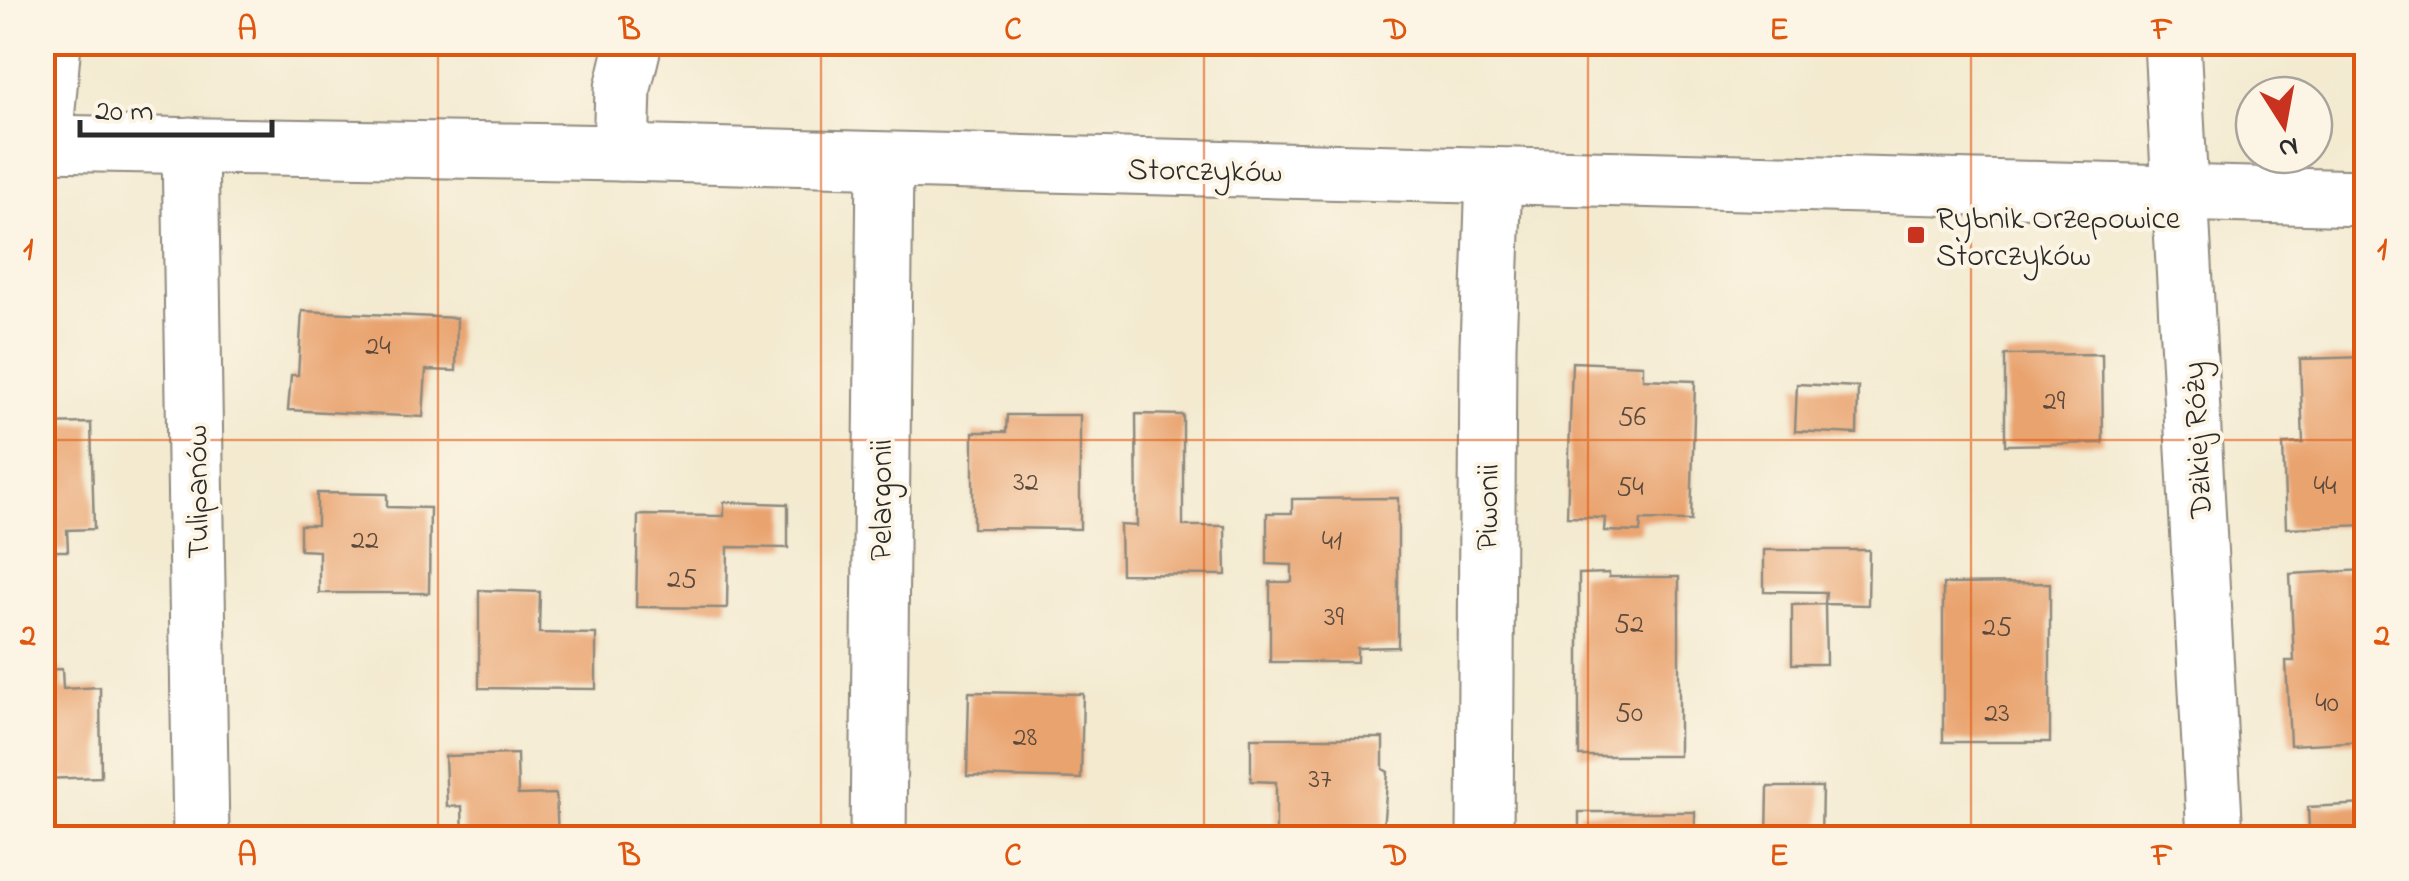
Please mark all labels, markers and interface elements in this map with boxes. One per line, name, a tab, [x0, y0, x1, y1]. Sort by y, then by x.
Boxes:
text: A	[237, 8, 257, 55]
text: B	[617, 8, 641, 55]
text: C	[1004, 8, 1022, 55]
text: D	[1382, 8, 1408, 55]
text: E	[1769, 8, 1789, 55]
text: F	[2150, 8, 2173, 55]
scale bar	[80, 75, 272, 137]
north arrow	[2234, 75, 2334, 175]
text: 20 m	[95, 91, 154, 135]
text: N	[2275, 124, 2301, 168]
street label: Storczyków	[1127, 148, 1283, 197]
place label: Rybnik Orzepowice Storczyków	[1936, 197, 2181, 281]
marker: Rybnik Orzepowice Storczyków	[1905, 224, 1927, 246]
text: 1	[23, 228, 33, 275]
text: 1	[2377, 228, 2387, 275]
house number: 24	[365, 327, 391, 368]
street label: Dzikiej Róży	[2172, 360, 2227, 520]
house number: 29	[2043, 382, 2066, 423]
house number: 56	[1618, 398, 1646, 439]
street label: Tulipanów	[175, 425, 224, 559]
street label: Pelargonii	[860, 439, 907, 561]
house number: 32	[1013, 463, 1039, 504]
street label: Piwonii	[1465, 463, 1514, 551]
house number: 44	[2313, 467, 2337, 508]
house number: 54	[1616, 468, 1644, 509]
house number: 22	[351, 521, 379, 562]
house number: 41	[1322, 522, 1342, 563]
house number: 25	[667, 560, 697, 601]
house number: 39	[1324, 598, 1345, 639]
house number: 52	[1614, 605, 1644, 646]
house number: 25	[1982, 608, 2012, 649]
text: 2	[19, 614, 36, 661]
text: 2	[2373, 614, 2390, 661]
house number: 40	[2315, 684, 2339, 725]
house number: 50	[1615, 694, 1643, 735]
house number: 23	[1984, 694, 2010, 735]
house number: 28	[1013, 718, 1037, 759]
house number: 37	[1308, 760, 1332, 801]
text: A	[237, 834, 257, 881]
text: B	[617, 834, 641, 881]
text: C	[1004, 834, 1022, 881]
text: D	[1382, 834, 1408, 881]
text: E	[1769, 834, 1789, 881]
text: F	[2150, 834, 2173, 881]

